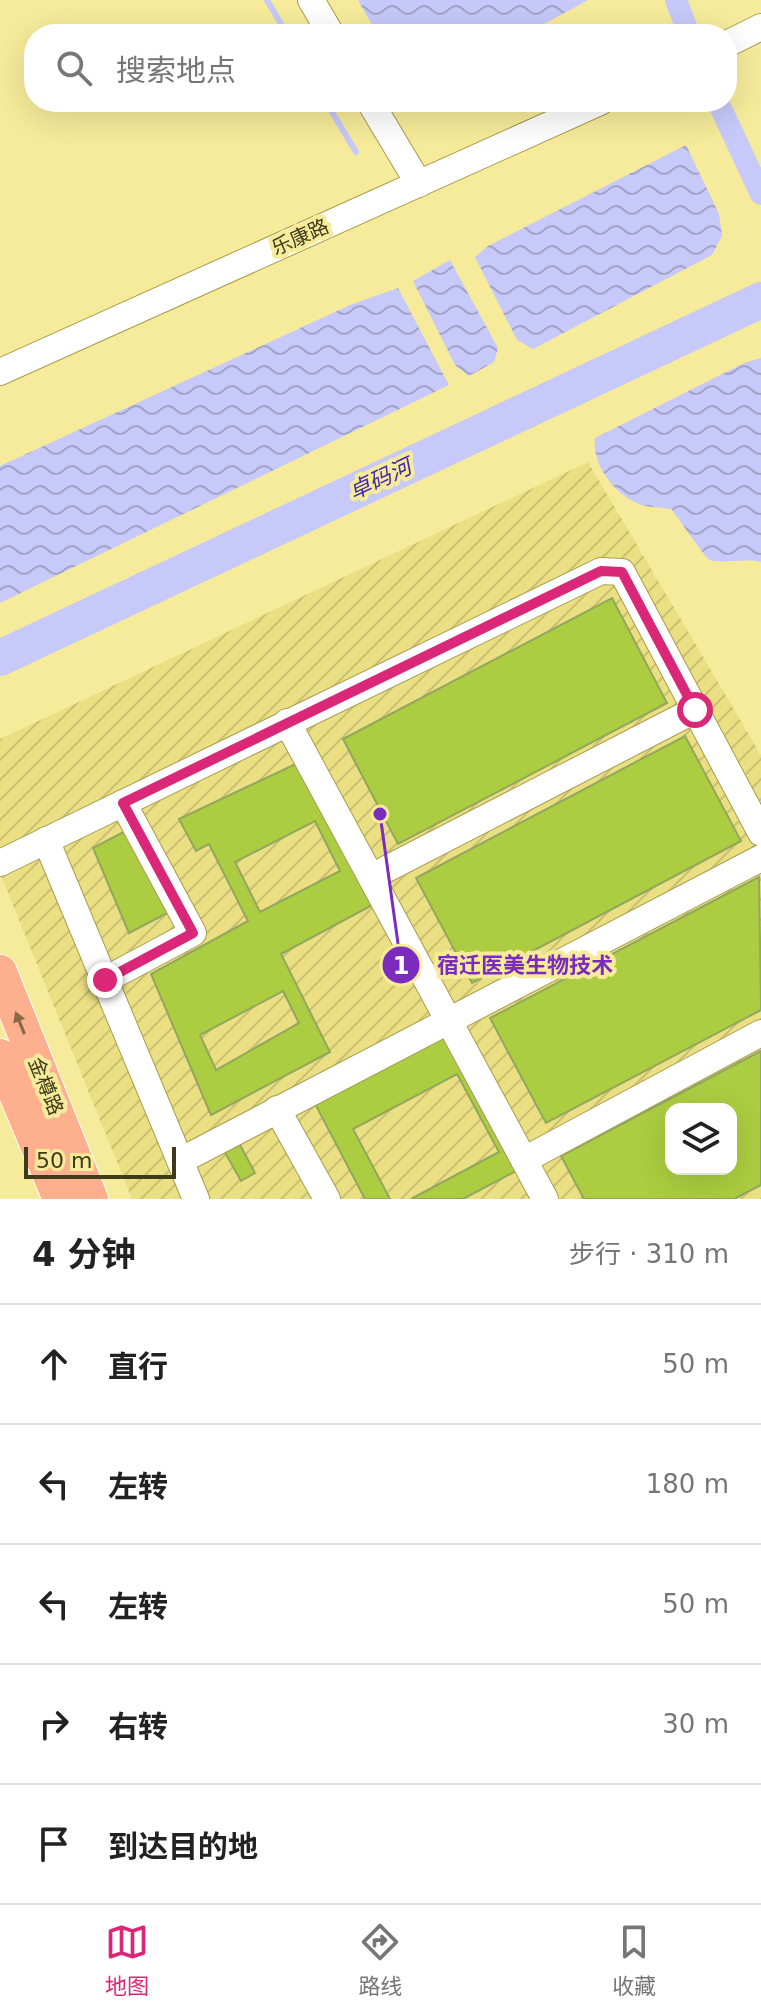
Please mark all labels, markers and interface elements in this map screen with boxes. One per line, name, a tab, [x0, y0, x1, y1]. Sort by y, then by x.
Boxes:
search box	[24, 24, 737, 112]
icon: search	[52, 46, 96, 90]
text: 搜索地点	[116, 53, 236, 88]
street label: 乐康路	[268, 214, 332, 260]
water label: 卓码河	[345, 452, 419, 504]
route start	[677, 692, 713, 728]
callout: 宿迁医美生物技术	[381, 942, 629, 988]
text: 1	[393, 952, 409, 980]
text: 宿迁医美生物技术	[437, 953, 613, 978]
route end	[87, 962, 123, 998]
one-way arrow	[13, 1011, 26, 1035]
street label: 金樽路	[24, 1054, 68, 1118]
map controls	[665, 1103, 737, 1175]
button: layers	[665, 1103, 737, 1175]
scale bar	[24, 1143, 176, 1179]
text: 50 m	[36, 1148, 92, 1173]
text: 4 分钟	[32, 1234, 136, 1274]
text: 步行 · 310 m	[569, 1239, 729, 1269]
icon: ahead	[32, 1342, 76, 1386]
text: 直行	[108, 1349, 168, 1384]
text: 50 m	[662, 1349, 729, 1379]
icon: left	[32, 1462, 76, 1506]
text: 左转	[108, 1469, 168, 1504]
text: 180 m	[646, 1469, 729, 1499]
icon: left	[32, 1582, 76, 1626]
text: 左转	[108, 1589, 168, 1624]
text: 50 m	[662, 1589, 729, 1619]
icon: right	[32, 1702, 76, 1746]
text: 右转	[108, 1709, 168, 1744]
text: 30 m	[662, 1709, 729, 1739]
icon: arrive	[32, 1822, 76, 1866]
text: 到达目的地	[108, 1829, 258, 1864]
tab: 地图	[105, 1920, 149, 2000]
tab: 路线	[358, 1920, 402, 2000]
tab: 收藏	[612, 1920, 656, 2000]

